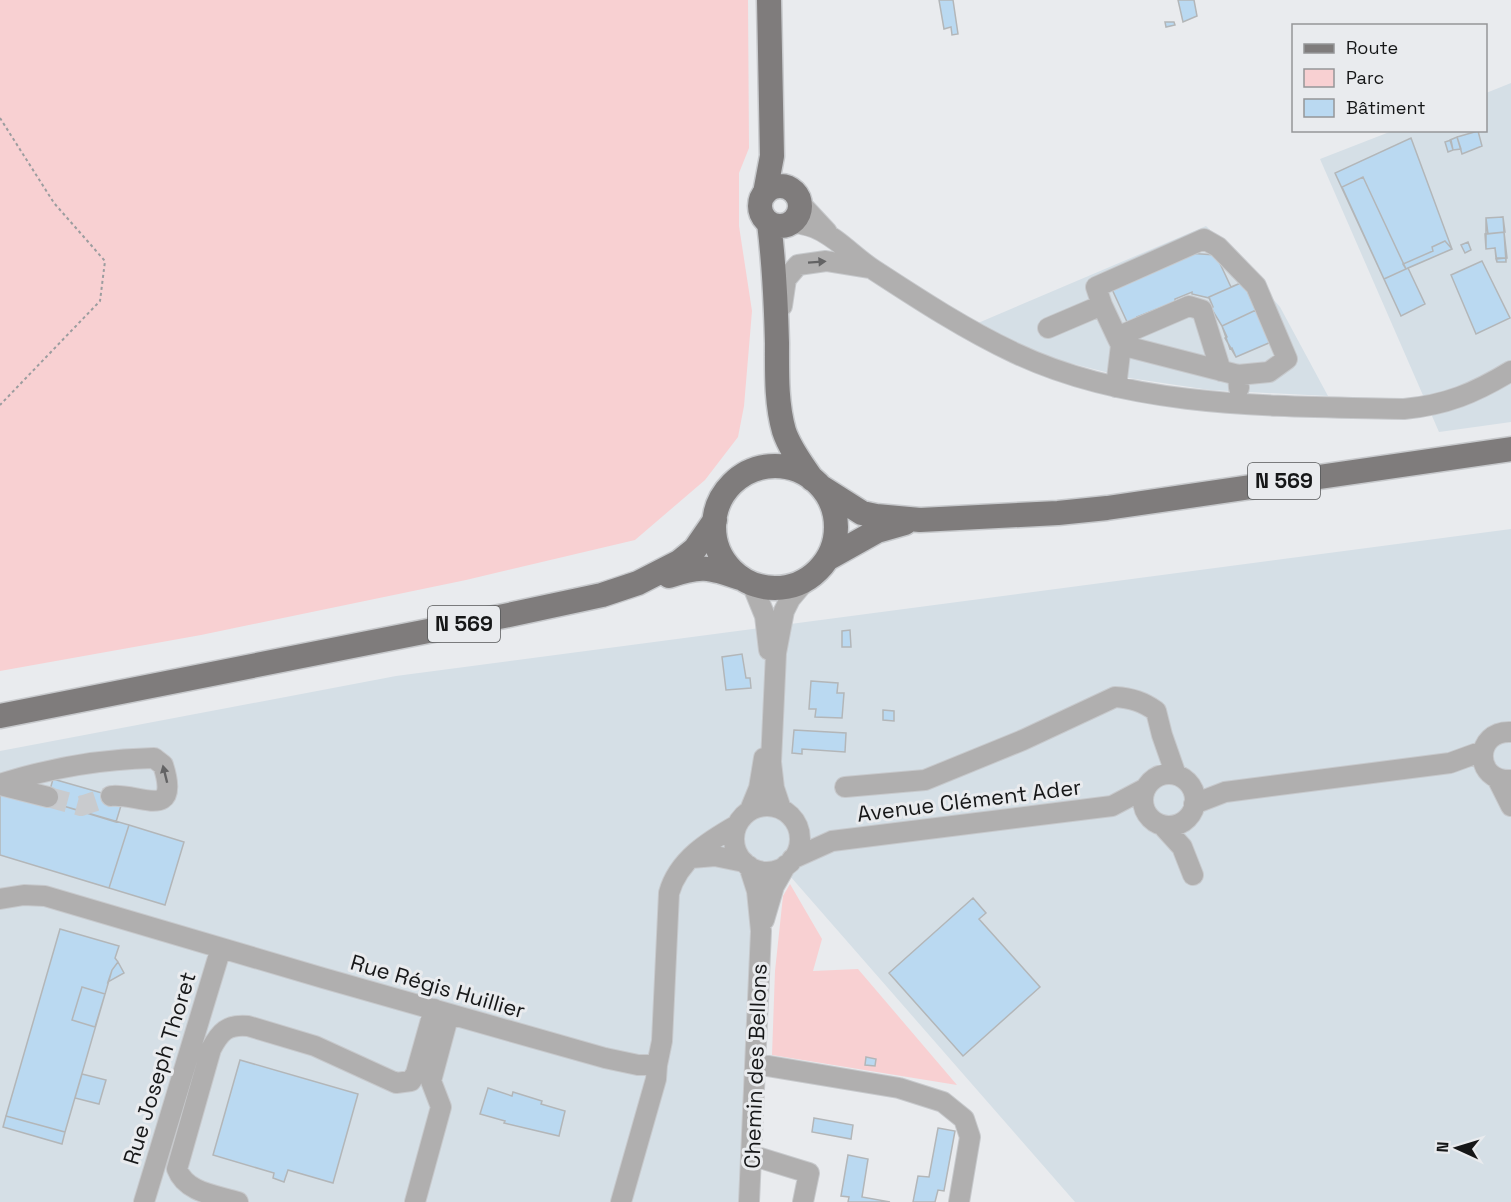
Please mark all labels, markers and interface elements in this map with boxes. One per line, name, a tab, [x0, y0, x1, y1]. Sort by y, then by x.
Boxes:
legend	[1292, 24, 1487, 132]
text: Route	[1346, 36, 1398, 59]
text: Parc	[1346, 66, 1384, 89]
text: Bâtiment	[1346, 96, 1426, 119]
one-way arrow	[808, 257, 827, 267]
road number: N 569	[1248, 463, 1320, 499]
road number: N 569	[428, 606, 500, 642]
one-way arrow	[159, 765, 169, 784]
street label: Avenue Clément Ader	[855, 772, 1083, 828]
street label: Rue Régis Huillier	[347, 948, 529, 1024]
street label: Chemin des Bellons	[737, 963, 773, 1169]
street label: Rue Joseph Thoret	[116, 968, 202, 1168]
north arrow	[1427, 1118, 1487, 1178]
text: N	[1432, 1141, 1453, 1153]

